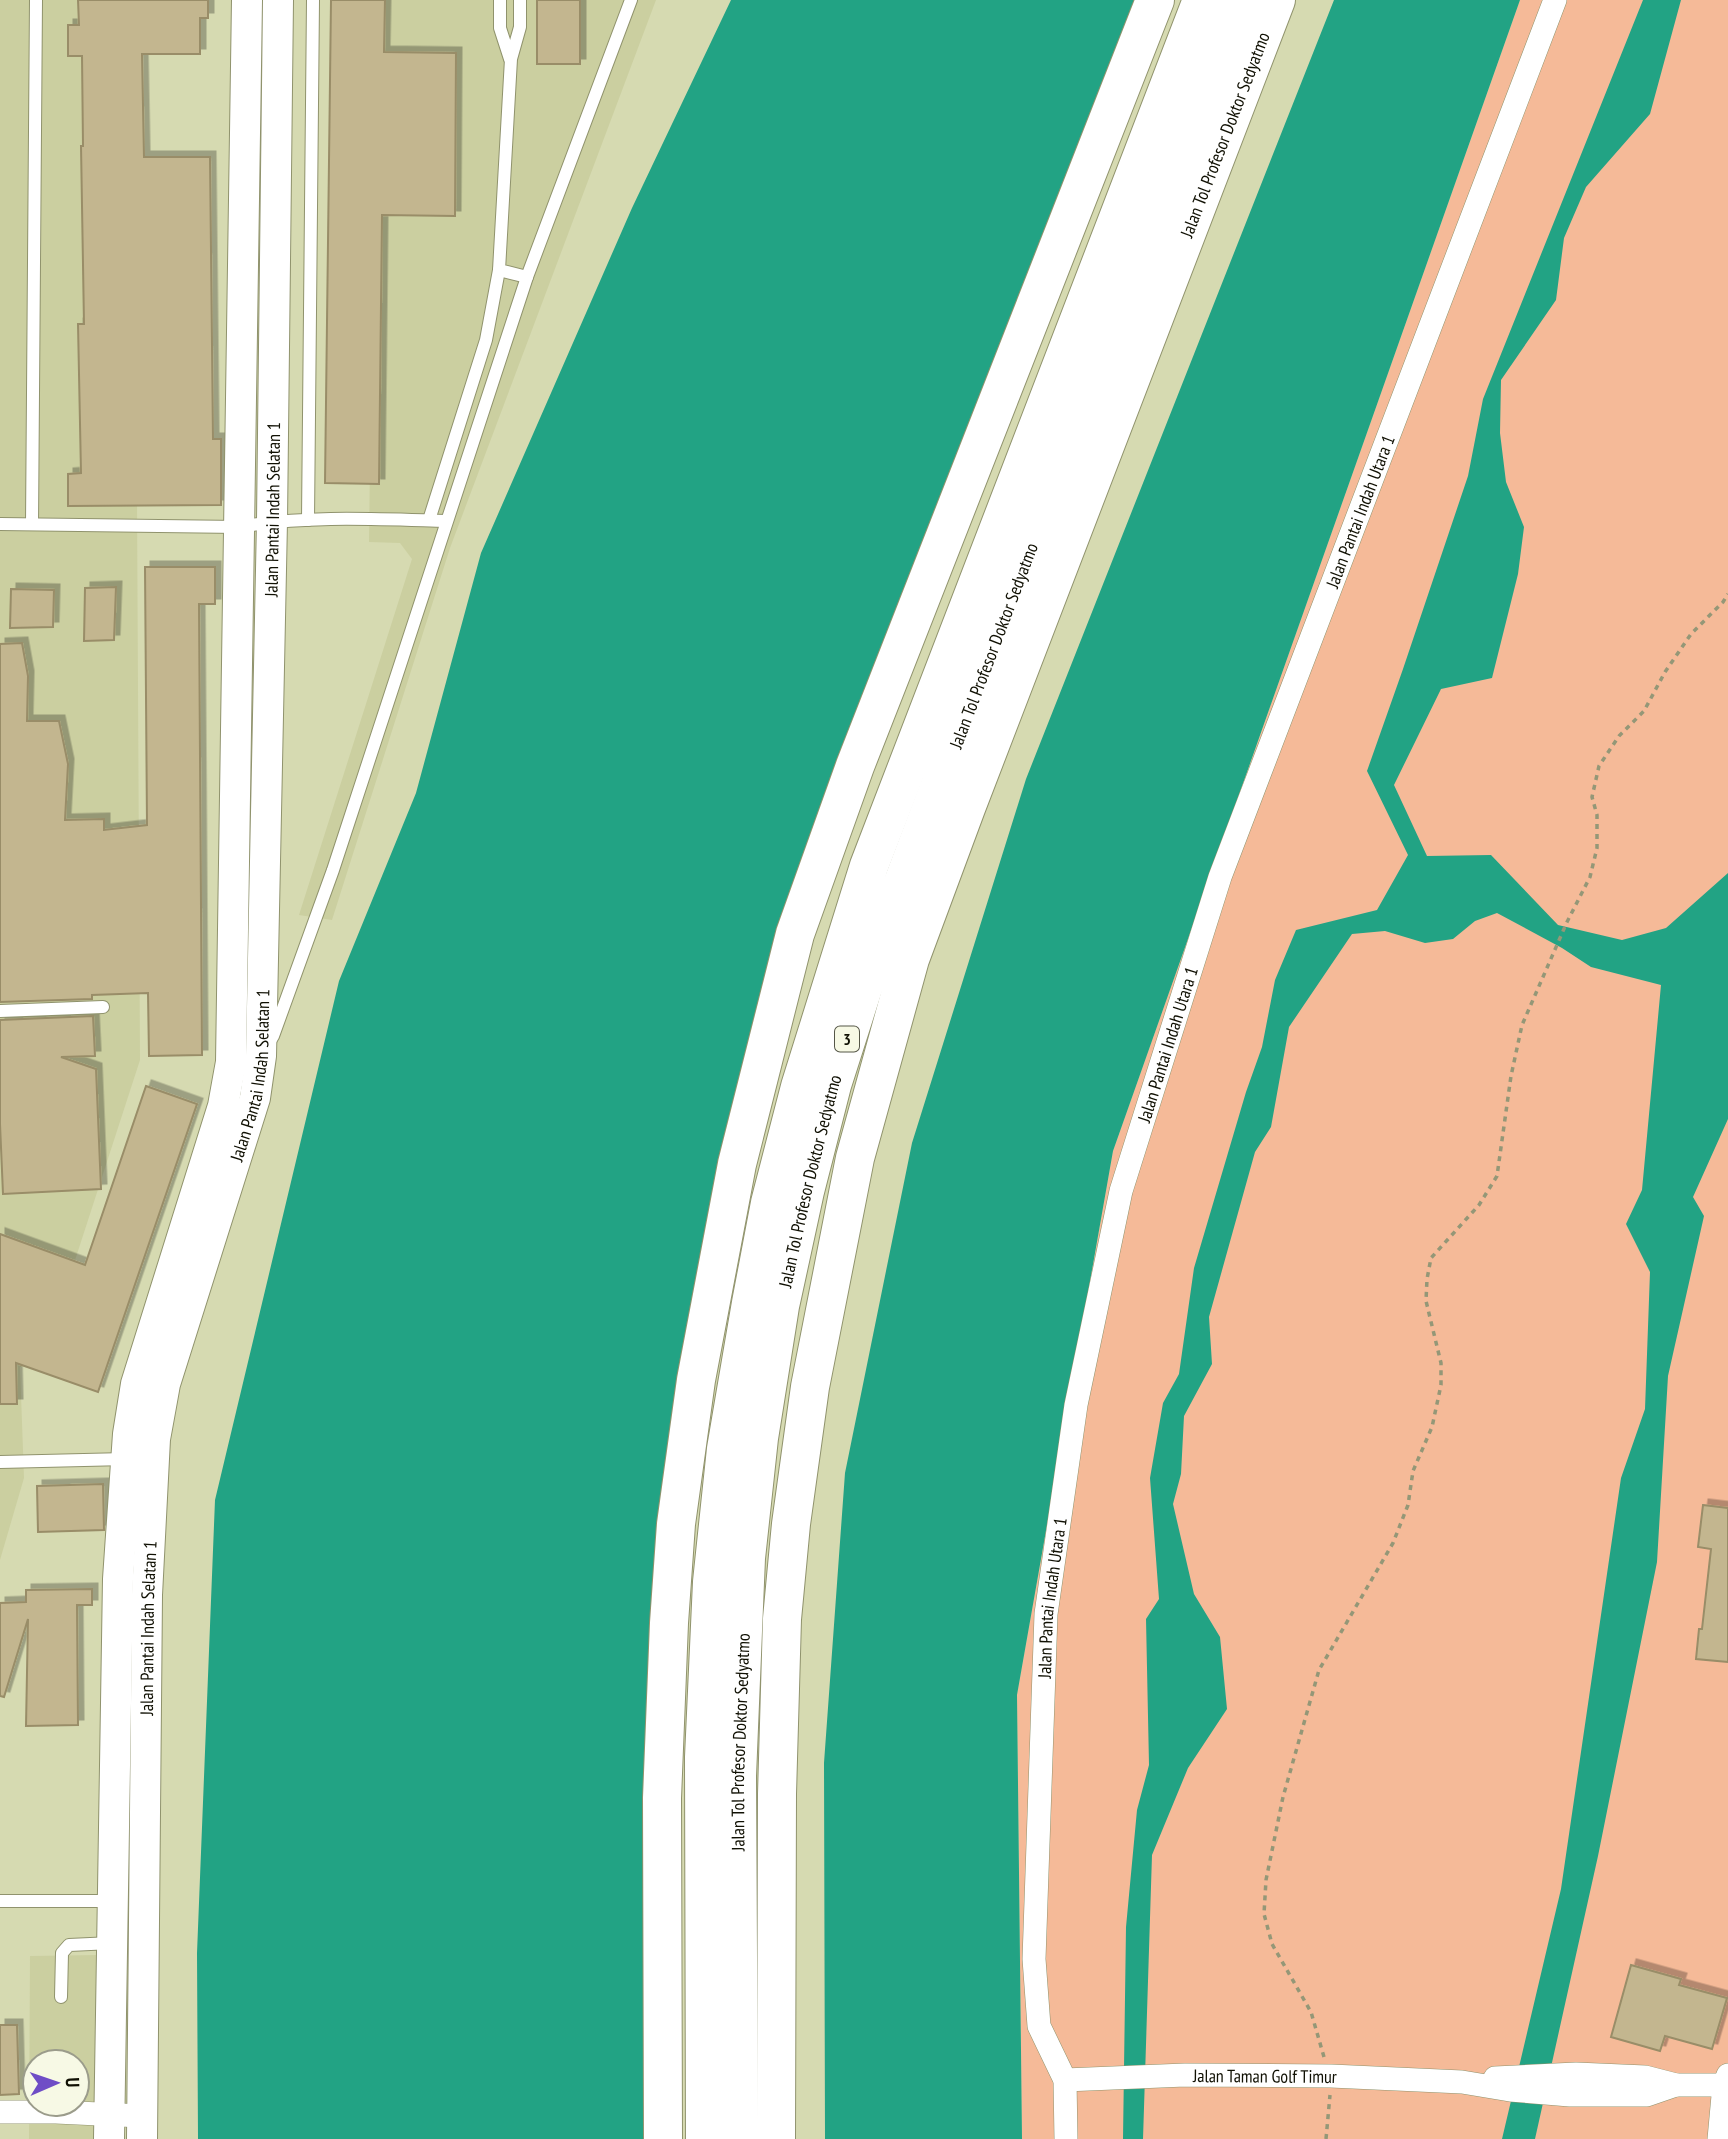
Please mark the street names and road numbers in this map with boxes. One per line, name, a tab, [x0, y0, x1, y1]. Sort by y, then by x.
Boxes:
street label: Jalan Tol Profesor Doktor Sedyatmo	[1174, 28, 1274, 241]
street label: Jalan Pantai Indah Selatan 1	[259, 422, 285, 598]
street label: Jalan Pantai Indah Utara 1	[1320, 431, 1399, 592]
street label: Jalan Tol Profesor Doktor Sedyatmo	[943, 539, 1043, 752]
street label: Jalan Pantai Indah Utara 1	[1132, 964, 1203, 1126]
street label: Jalan Pantai Indah Selatan 1	[224, 989, 274, 1165]
road number: 3	[835, 1026, 859, 1051]
street label: Jalan Tol Profesor Doktor Sedyatmo	[773, 1071, 846, 1290]
street label: Jalan Pantai Indah Utara 1	[1032, 1516, 1071, 1680]
street label: Jalan Pantai Indah Selatan 1	[134, 1540, 161, 1716]
street label: Jalan Tol Profesor Doktor Sedyatmo	[725, 1632, 754, 1852]
street label: Jalan Taman Golf Timur	[1192, 2064, 1337, 2088]

